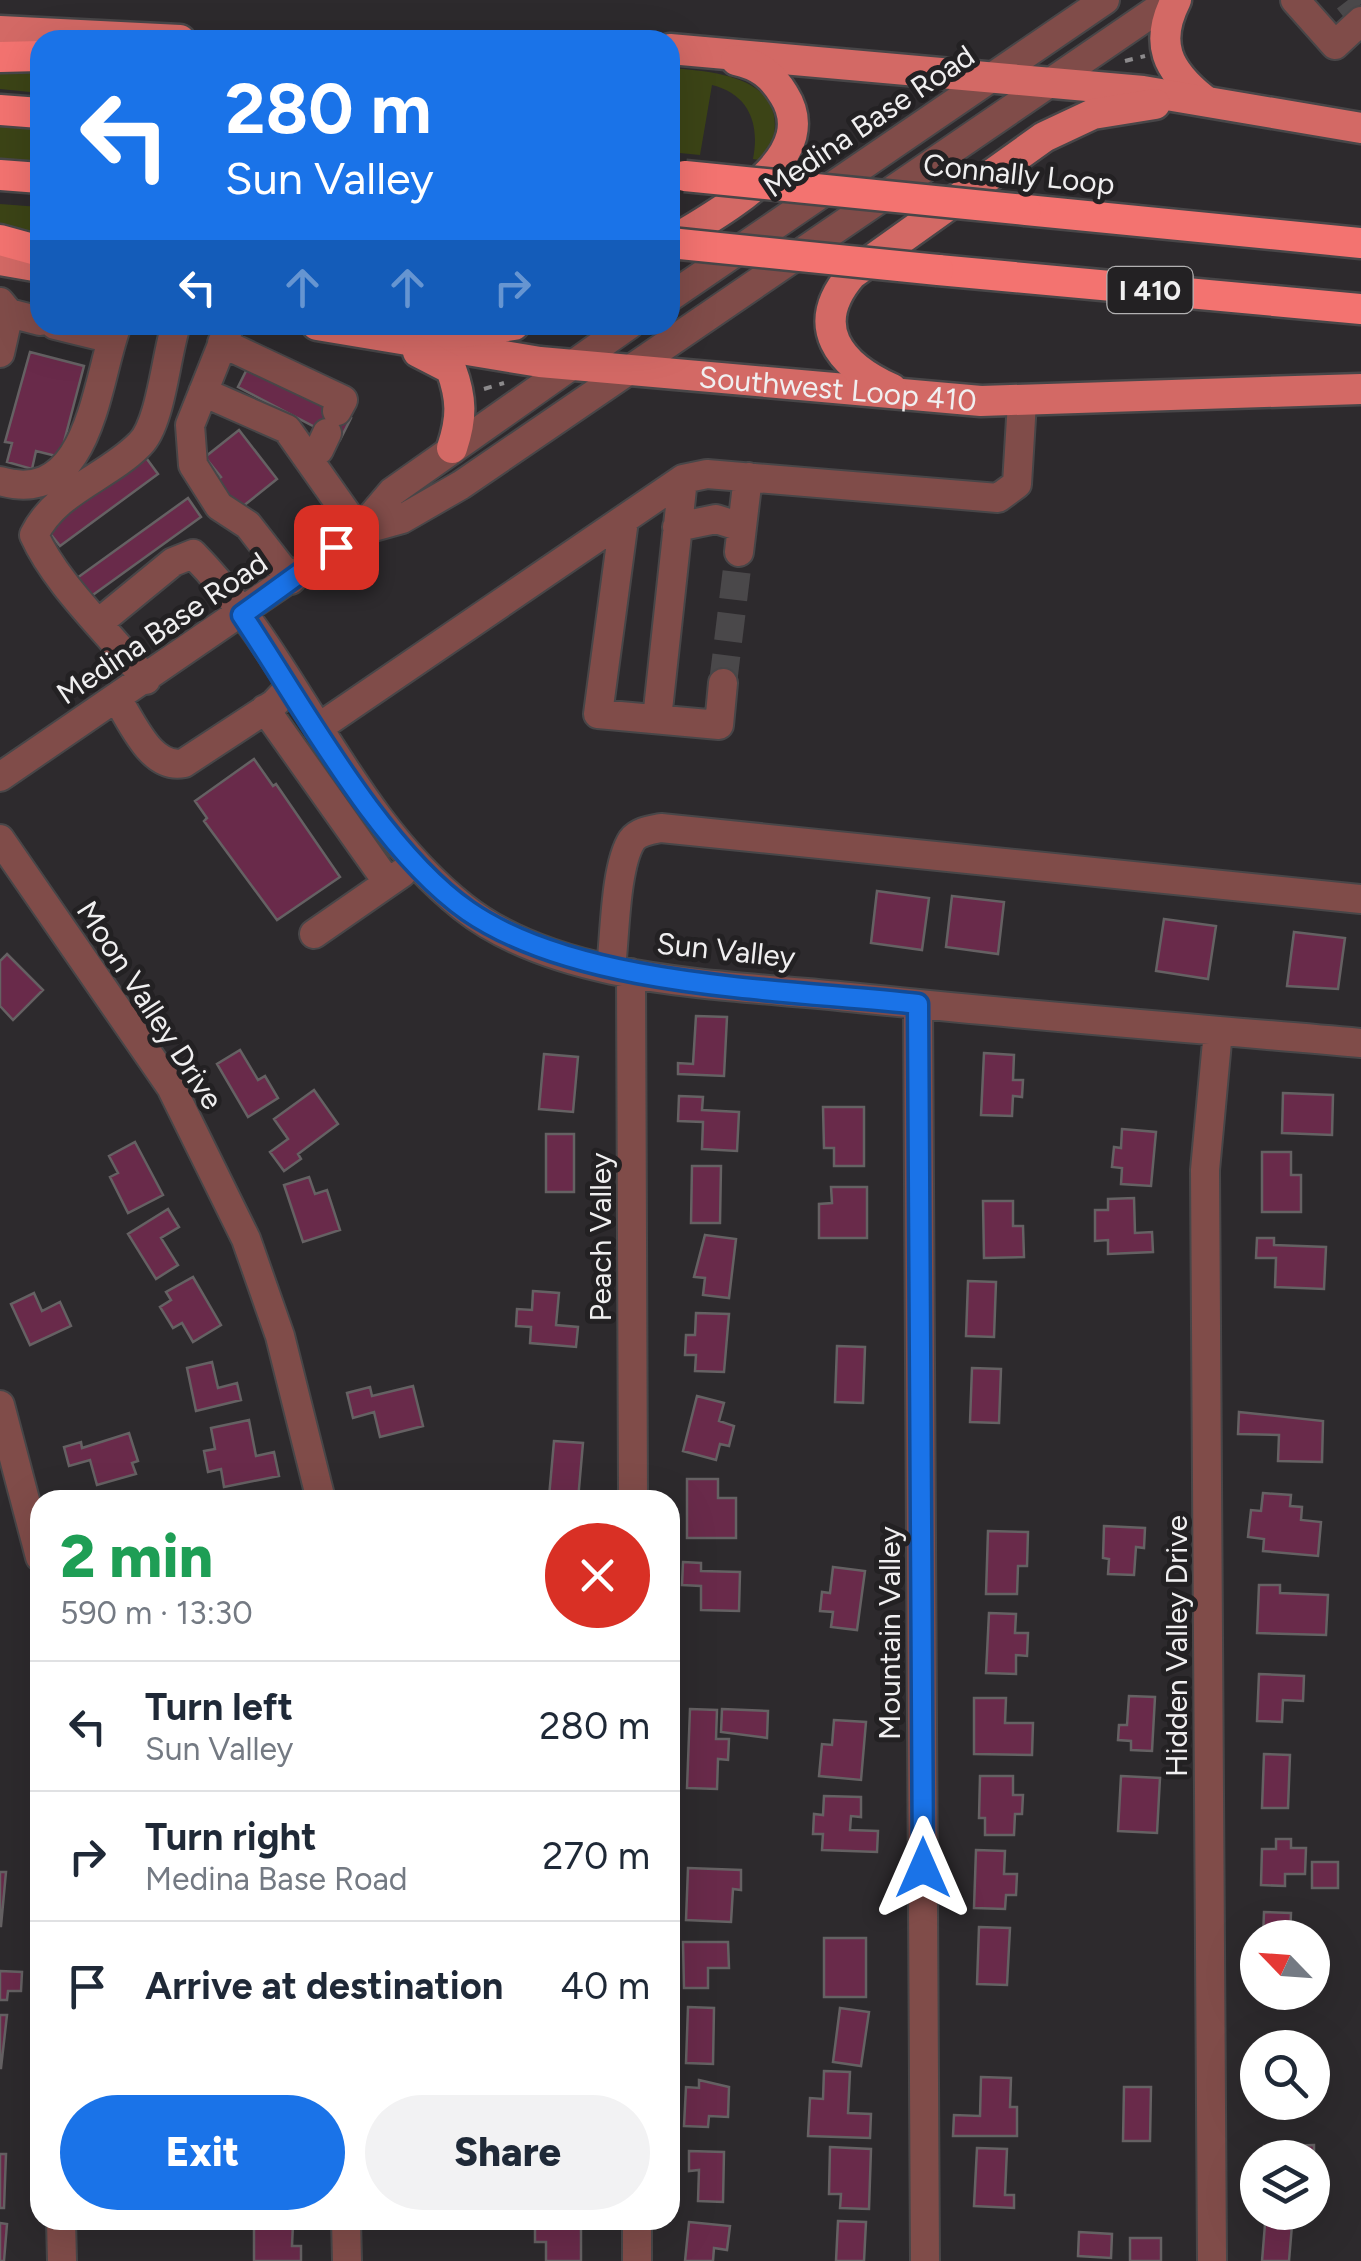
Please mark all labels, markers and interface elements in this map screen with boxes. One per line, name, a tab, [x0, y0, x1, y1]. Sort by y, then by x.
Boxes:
street label: Medina Base Road	[757, 37, 981, 205]
text: 280 m	[225, 66, 431, 151]
icon: left	[60, 70, 190, 200]
street label: Connally Loop	[921, 146, 1117, 202]
text: Sun Valley	[225, 151, 434, 205]
icon: left	[170, 260, 225, 315]
icon: ahead	[275, 260, 330, 315]
icon: ahead	[380, 260, 435, 315]
icon: right	[485, 260, 540, 315]
road number: I 410	[1108, 267, 1192, 313]
street label: Southwest Loop 410	[697, 358, 978, 419]
pin	[294, 505, 379, 590]
icon: arrive	[309, 520, 364, 575]
street label: Medina Base Road	[50, 544, 274, 712]
street label: Moon Valley Drive	[69, 894, 231, 1116]
street label: Sun Valley	[655, 924, 797, 976]
street label: Peach Valley	[582, 1152, 619, 1321]
street label: Hidden Valley Drive	[1158, 1515, 1195, 1777]
text: 2 min	[60, 1520, 213, 1592]
button: close	[545, 1523, 650, 1628]
street label: Mountain Valley	[871, 1526, 908, 1740]
text: 590 m · 13:30	[60, 1594, 253, 1632]
text: Turn left	[145, 1684, 293, 1730]
icon: left	[60, 1699, 115, 1754]
text: 280 m	[539, 1703, 650, 1749]
text: Sun Valley	[145, 1730, 293, 1768]
text: Turn right	[145, 1814, 317, 1860]
position arrow	[871, 1816, 975, 1920]
icon: right	[60, 1829, 115, 1884]
text: 270 m	[542, 1833, 650, 1879]
text: Medina Base Road	[145, 1860, 408, 1898]
north arrow	[1240, 1920, 1330, 2010]
map controls	[1240, 1920, 1330, 2230]
icon: arrive	[60, 1959, 115, 2014]
text: Arrive at destination	[145, 1963, 503, 2009]
text: 40 m	[560, 1963, 650, 2009]
button: search	[1240, 2030, 1330, 2120]
button: Exit	[60, 2095, 345, 2210]
button: Share	[365, 2095, 650, 2210]
button: layers	[1240, 2140, 1330, 2230]

